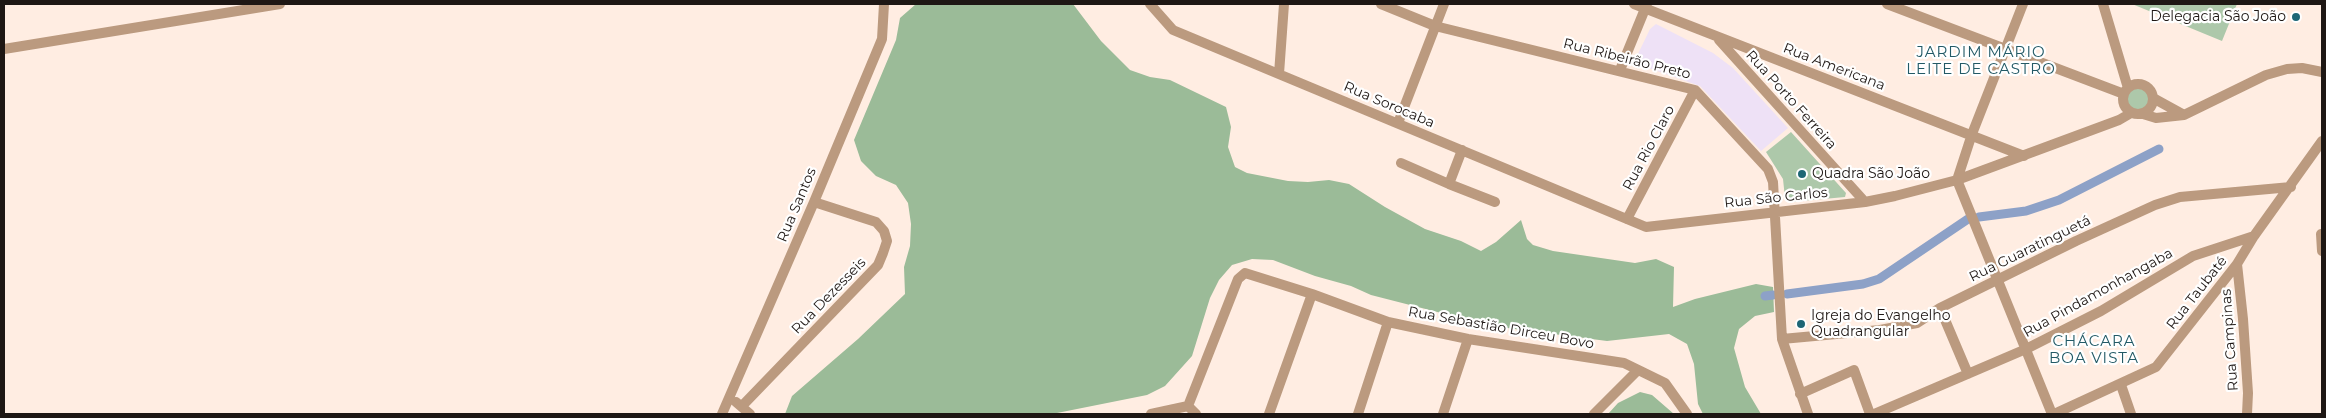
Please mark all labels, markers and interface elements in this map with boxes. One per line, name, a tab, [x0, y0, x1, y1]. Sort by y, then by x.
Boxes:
place label: Delegacia São João	[2150, 9, 2286, 25]
marker: Delegacia São João	[2290, 11, 2302, 23]
street label: Rua Ribeirão Preto	[1562, 35, 1692, 83]
street label: Rua Americana	[1781, 40, 1887, 94]
district label: JARDIM MÁRIO LEITE DE CASTRO	[1904, 44, 2058, 79]
street label: Rua Porto Ferreira	[1742, 47, 1840, 153]
street label: Rua Sorocaba	[1341, 78, 1437, 132]
street label: Rua Rio Claro	[1620, 103, 1678, 193]
street label: Rua Santos	[774, 165, 820, 245]
place label: Quadra São João	[1812, 166, 1930, 182]
marker: Quadra São João	[1796, 168, 1808, 180]
street label: Rua São Carlos	[1724, 184, 1828, 212]
street label: Rua Guaratinguetá	[1966, 212, 2094, 286]
street label: Rua Pindamonhangaba	[2020, 245, 2176, 341]
street label: Rua Taubaté	[2163, 253, 2231, 333]
street label: Rua Dezesseis	[788, 254, 870, 338]
street label: Rua Campinas	[2218, 288, 2242, 392]
street label: Rua Sebastião Dirceu Bovo	[1407, 303, 1595, 353]
place label: Igreja do Evangelho Quadrangular	[1811, 308, 1951, 341]
marker: Igreja do Evangelho Quadrangular	[1795, 318, 1807, 330]
district label: CHÁCARA BOA VISTA	[2048, 333, 2140, 368]

